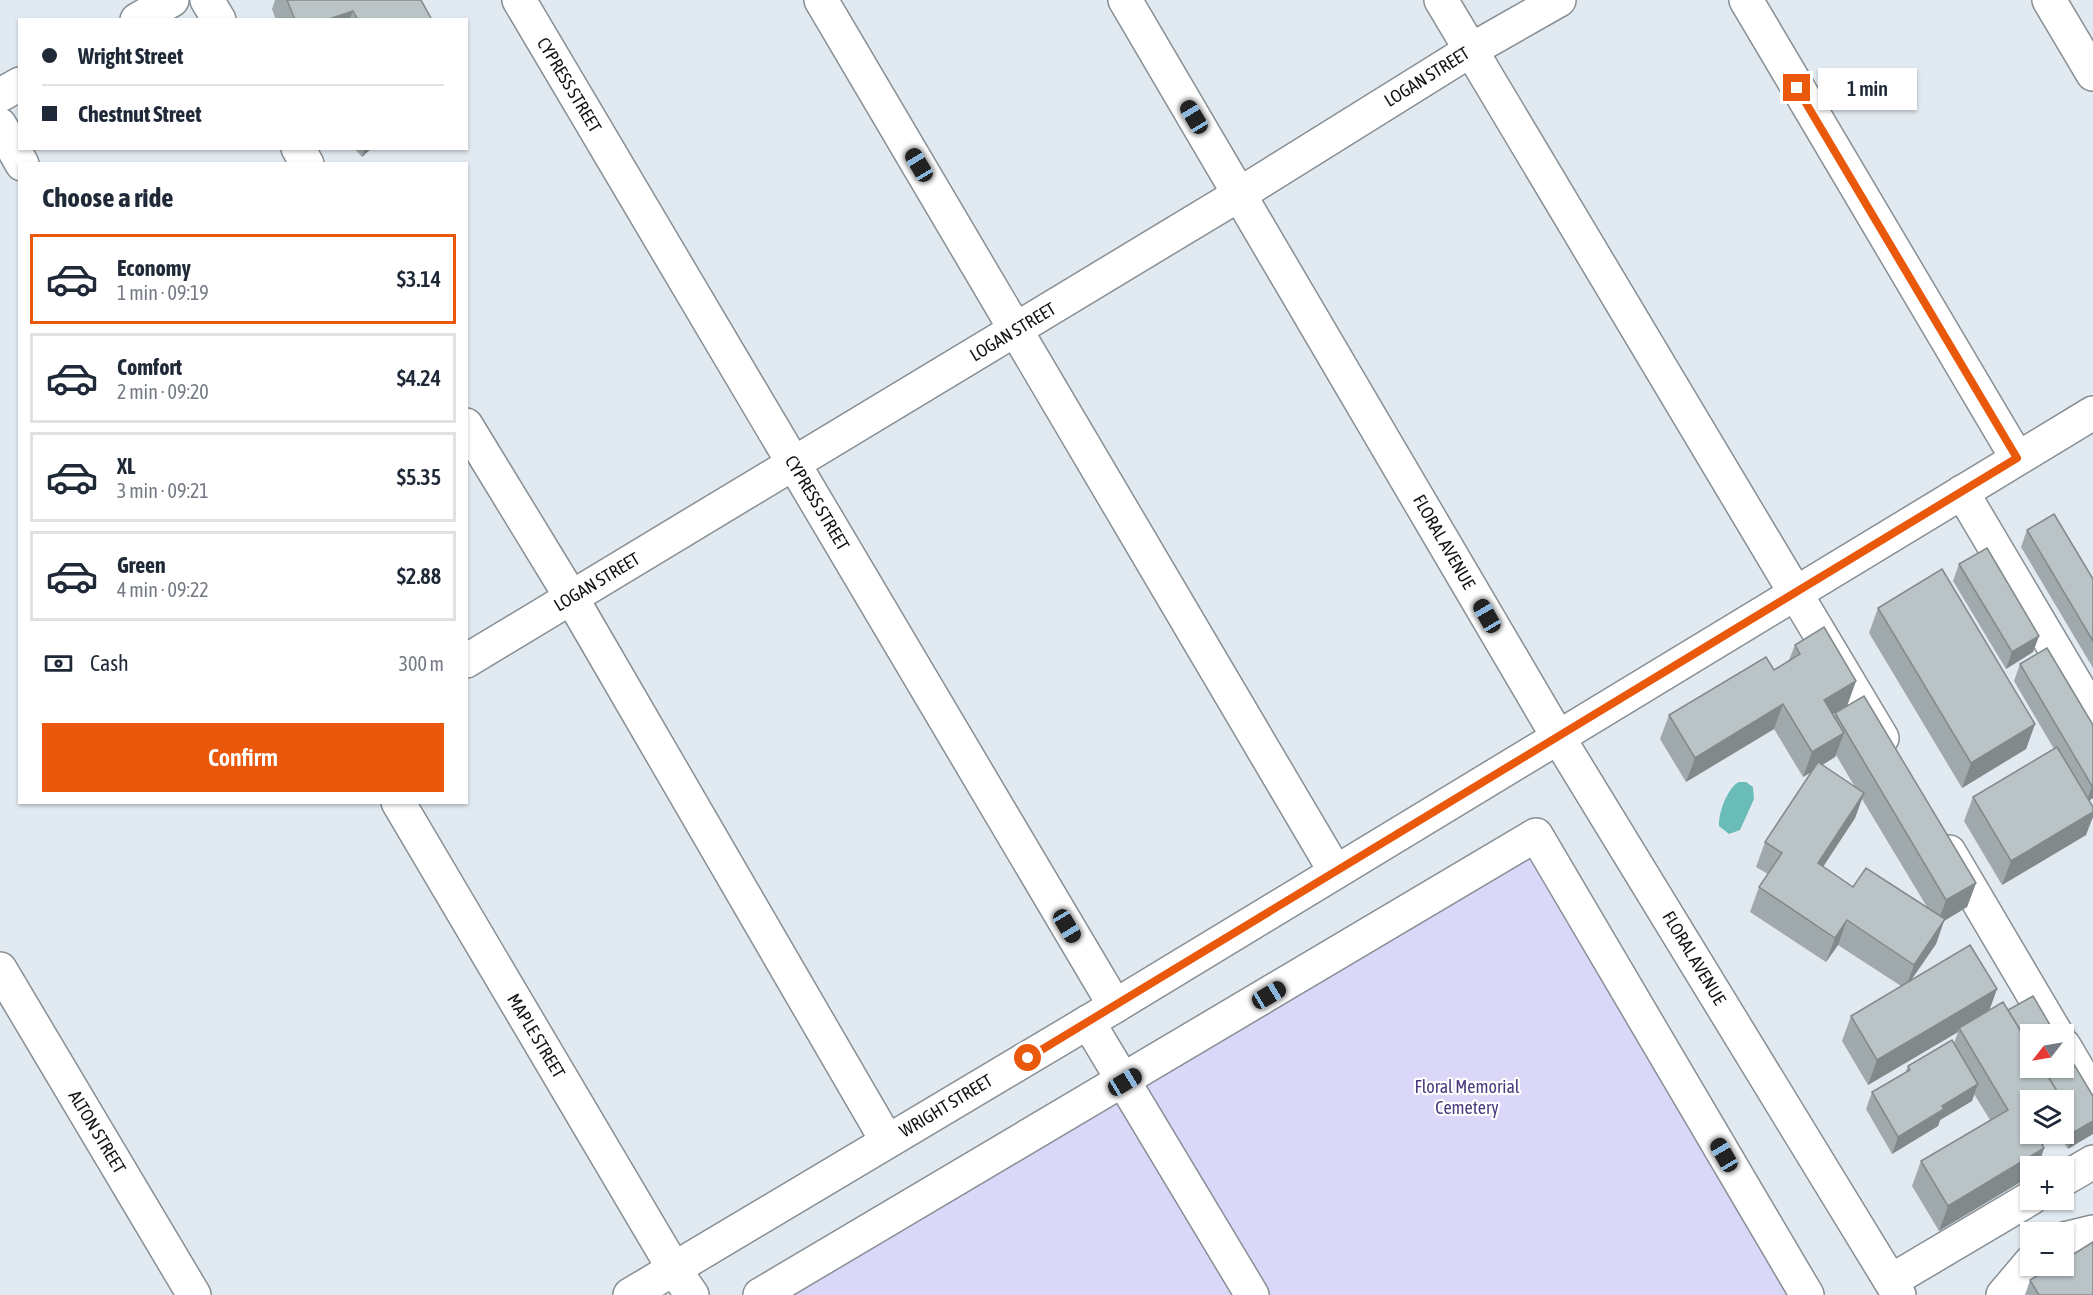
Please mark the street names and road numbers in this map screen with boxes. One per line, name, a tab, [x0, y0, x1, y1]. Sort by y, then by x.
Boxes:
street label: CYPRESS STREET	[533, 34, 606, 136]
street label: LOGAN STREET	[1380, 42, 1473, 111]
street label: LOGAN STREET	[966, 298, 1059, 365]
street label: CYPRESS STREET	[781, 452, 854, 554]
street label: FLORAL AVENUE	[1409, 491, 1480, 593]
street label: LOGAN STREET	[550, 548, 643, 615]
street label: FLORAL AVENUE	[1658, 907, 1731, 1009]
street label: MAPLE STREET	[503, 990, 570, 1082]
street label: WRIGHT STREET	[895, 1070, 996, 1142]
street label: ALTON STREET	[64, 1086, 130, 1177]

